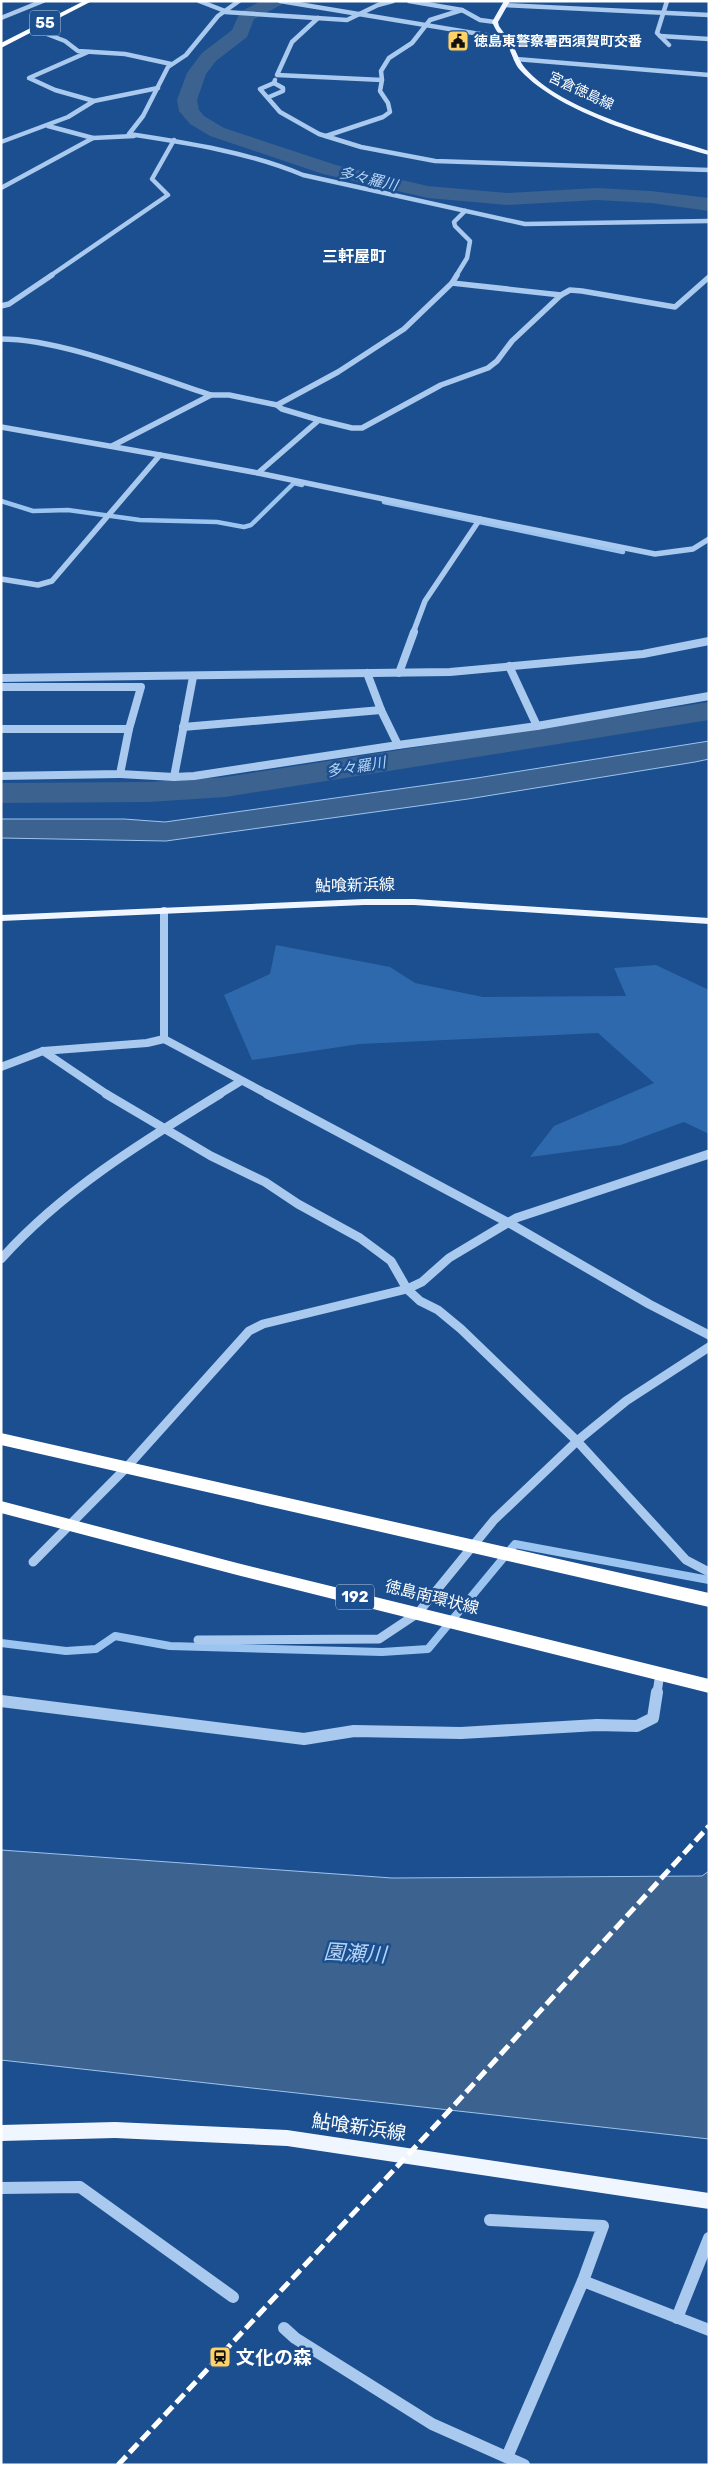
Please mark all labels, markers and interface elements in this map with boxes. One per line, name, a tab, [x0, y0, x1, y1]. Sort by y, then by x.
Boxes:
road number: 55	[30, 10, 60, 36]
public building icon: 徳島東警察署西須賀町交番	[446, 29, 470, 53]
place label: 徳島東警察署西須賀町交番	[474, 33, 642, 50]
street label: 宮倉徳島線	[546, 69, 616, 113]
water label: 多々羅川	[337, 163, 401, 195]
district label: 三軒屋町	[322, 247, 386, 266]
water label: 多々羅川	[325, 753, 389, 781]
street label: 鮎喰新浜線	[315, 875, 395, 895]
street label: 徳島南環状線	[383, 1576, 481, 1618]
road number: 192	[336, 1584, 374, 1610]
water label: 園瀬川	[323, 1939, 389, 1967]
street label: 鮎喰新浜線	[310, 2109, 408, 2145]
station icon: 文化の森	[208, 2345, 232, 2369]
place label: 文化の森	[236, 2346, 312, 2369]

